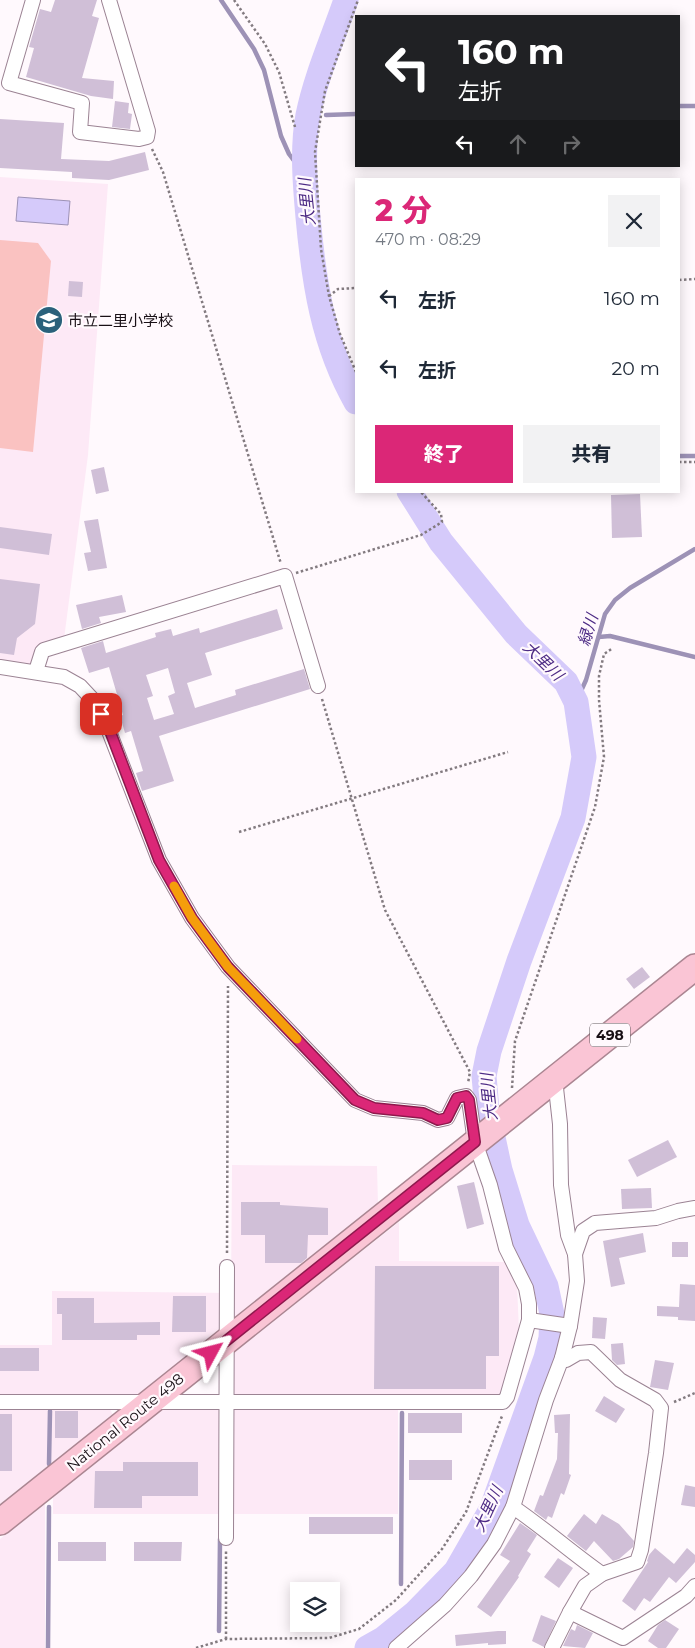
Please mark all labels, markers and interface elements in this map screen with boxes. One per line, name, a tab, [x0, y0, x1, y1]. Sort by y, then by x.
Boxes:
text: 160 m	[458, 30, 564, 73]
icon: left	[375, 35, 440, 100]
text: 左折	[458, 78, 502, 105]
icon: left	[451, 130, 479, 158]
icon: ahead	[504, 130, 532, 158]
icon: right	[557, 130, 585, 158]
water label: 大里川	[295, 175, 319, 227]
text: 2 分	[375, 192, 432, 229]
button: close	[608, 195, 660, 247]
text: 470 m · 08:29	[375, 230, 481, 249]
icon: left	[375, 284, 403, 312]
text: 160 m	[604, 287, 660, 310]
text: 左折	[418, 289, 456, 312]
school or university icon: 市立二里小学校	[34, 305, 64, 335]
place label: 市立二里小学校	[68, 311, 173, 330]
icon: left	[375, 354, 403, 382]
text: 20 m	[612, 357, 660, 380]
text: 左折	[418, 359, 456, 382]
button: 終了	[375, 425, 513, 483]
button: 共有	[523, 425, 660, 483]
water label: 緑川	[574, 610, 602, 648]
water label: 大里川	[519, 637, 568, 686]
pin	[80, 693, 122, 735]
icon: arrive	[87, 700, 115, 728]
road number: 498	[590, 1024, 630, 1046]
water label: 大里川	[477, 1070, 501, 1122]
position arrow	[184, 1326, 236, 1378]
street label: National Route 498	[63, 1369, 187, 1475]
water label: 大里川	[469, 1481, 508, 1535]
map controls	[290, 1582, 340, 1632]
button: layers	[290, 1582, 340, 1632]

